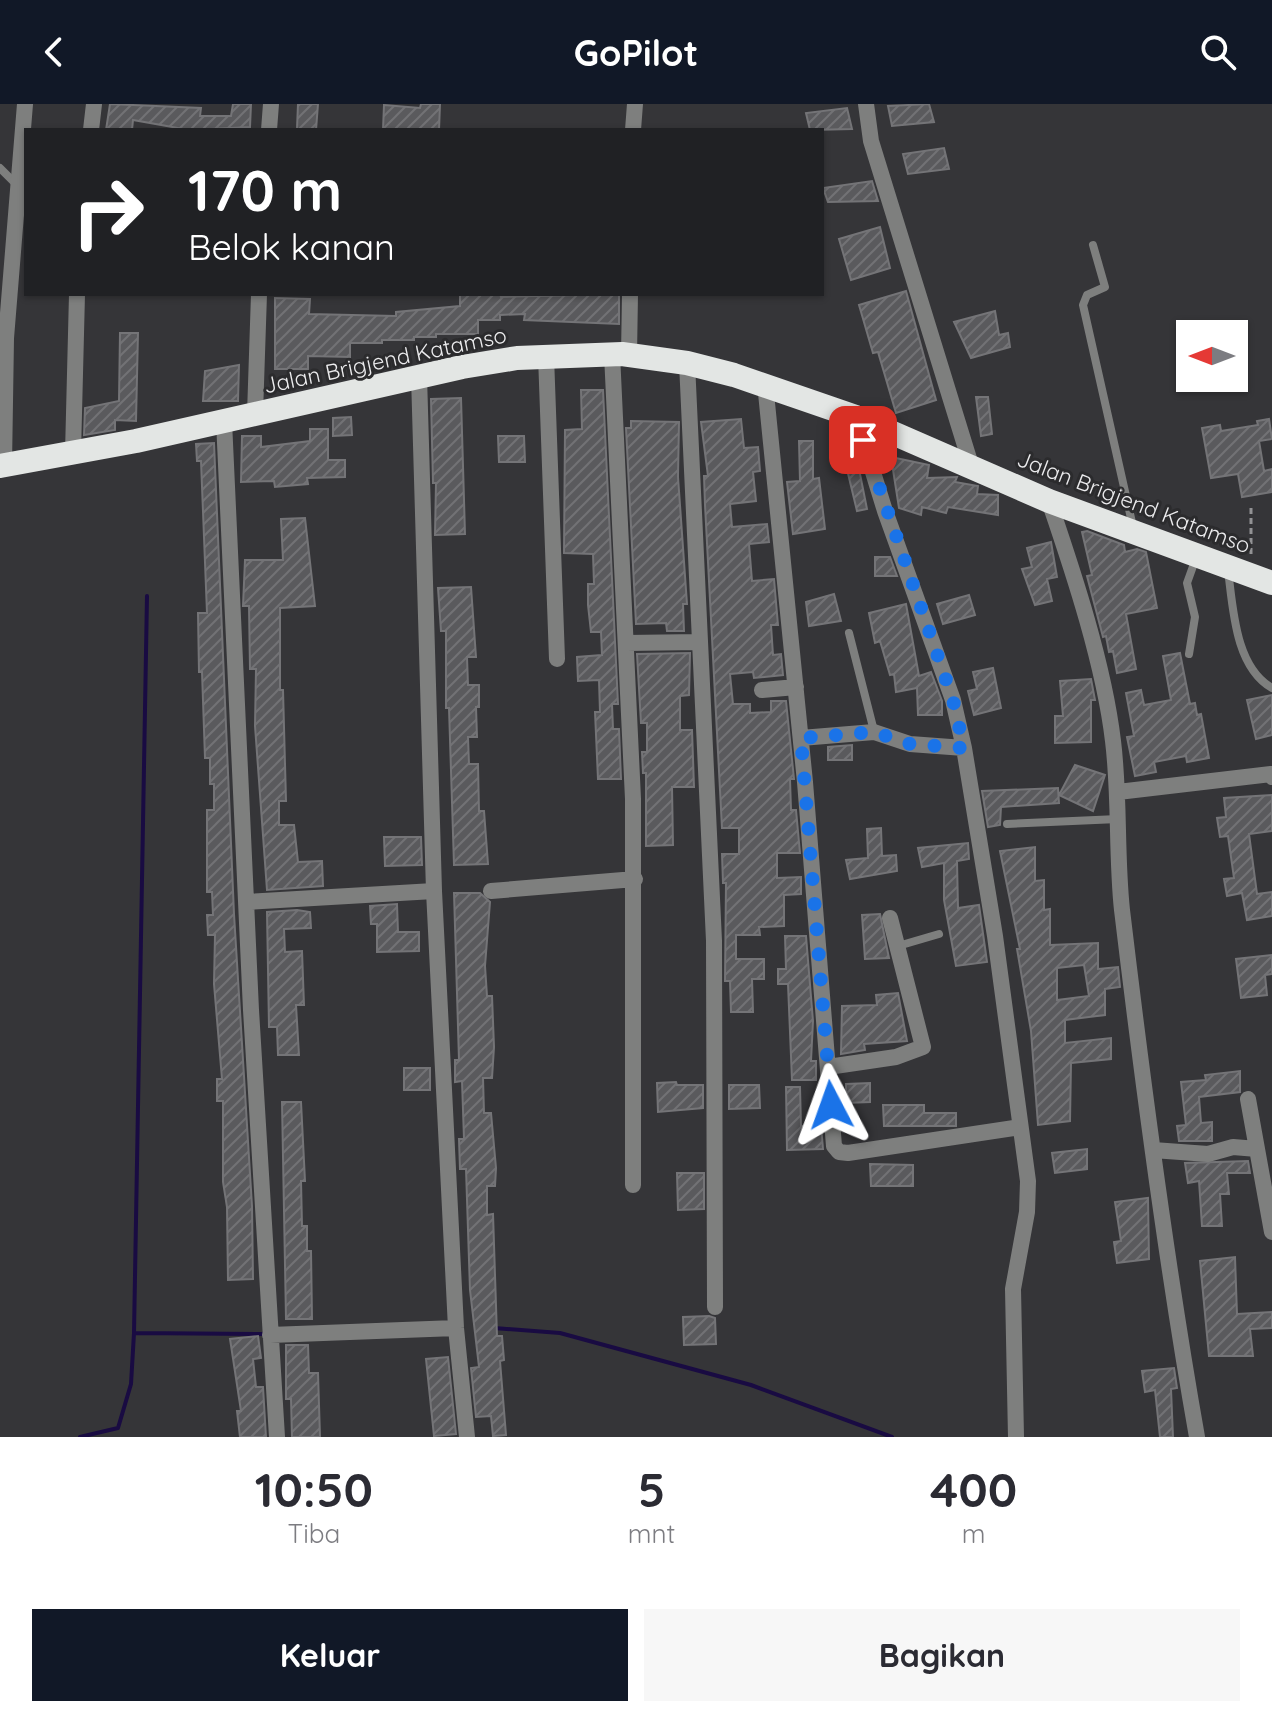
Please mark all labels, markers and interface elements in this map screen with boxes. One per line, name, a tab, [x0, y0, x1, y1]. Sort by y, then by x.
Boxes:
icon: back	[32, 30, 76, 74]
text: GoPilot	[574, 30, 698, 75]
icon: search	[1196, 30, 1240, 74]
text: 170 m	[188, 155, 342, 225]
icon: right	[56, 160, 160, 264]
text: Belok kanan	[188, 224, 395, 269]
north arrow	[1176, 320, 1248, 392]
map controls	[1176, 320, 1248, 392]
street label: Jalan Brigjend Katamso	[261, 321, 509, 399]
pin	[829, 406, 897, 474]
icon: arrive	[841, 418, 885, 462]
street label: Jalan Brigjend Katamso	[1013, 445, 1255, 559]
position arrow	[789, 1063, 873, 1147]
text: 10:50	[255, 1459, 373, 1519]
text: 5	[638, 1459, 665, 1519]
text: 400	[930, 1459, 1017, 1519]
text: Tiba	[288, 1517, 340, 1550]
text: mnt	[628, 1517, 675, 1550]
text: m	[962, 1517, 986, 1550]
button: Keluar	[32, 1609, 628, 1701]
button: Bagikan	[644, 1609, 1240, 1701]

